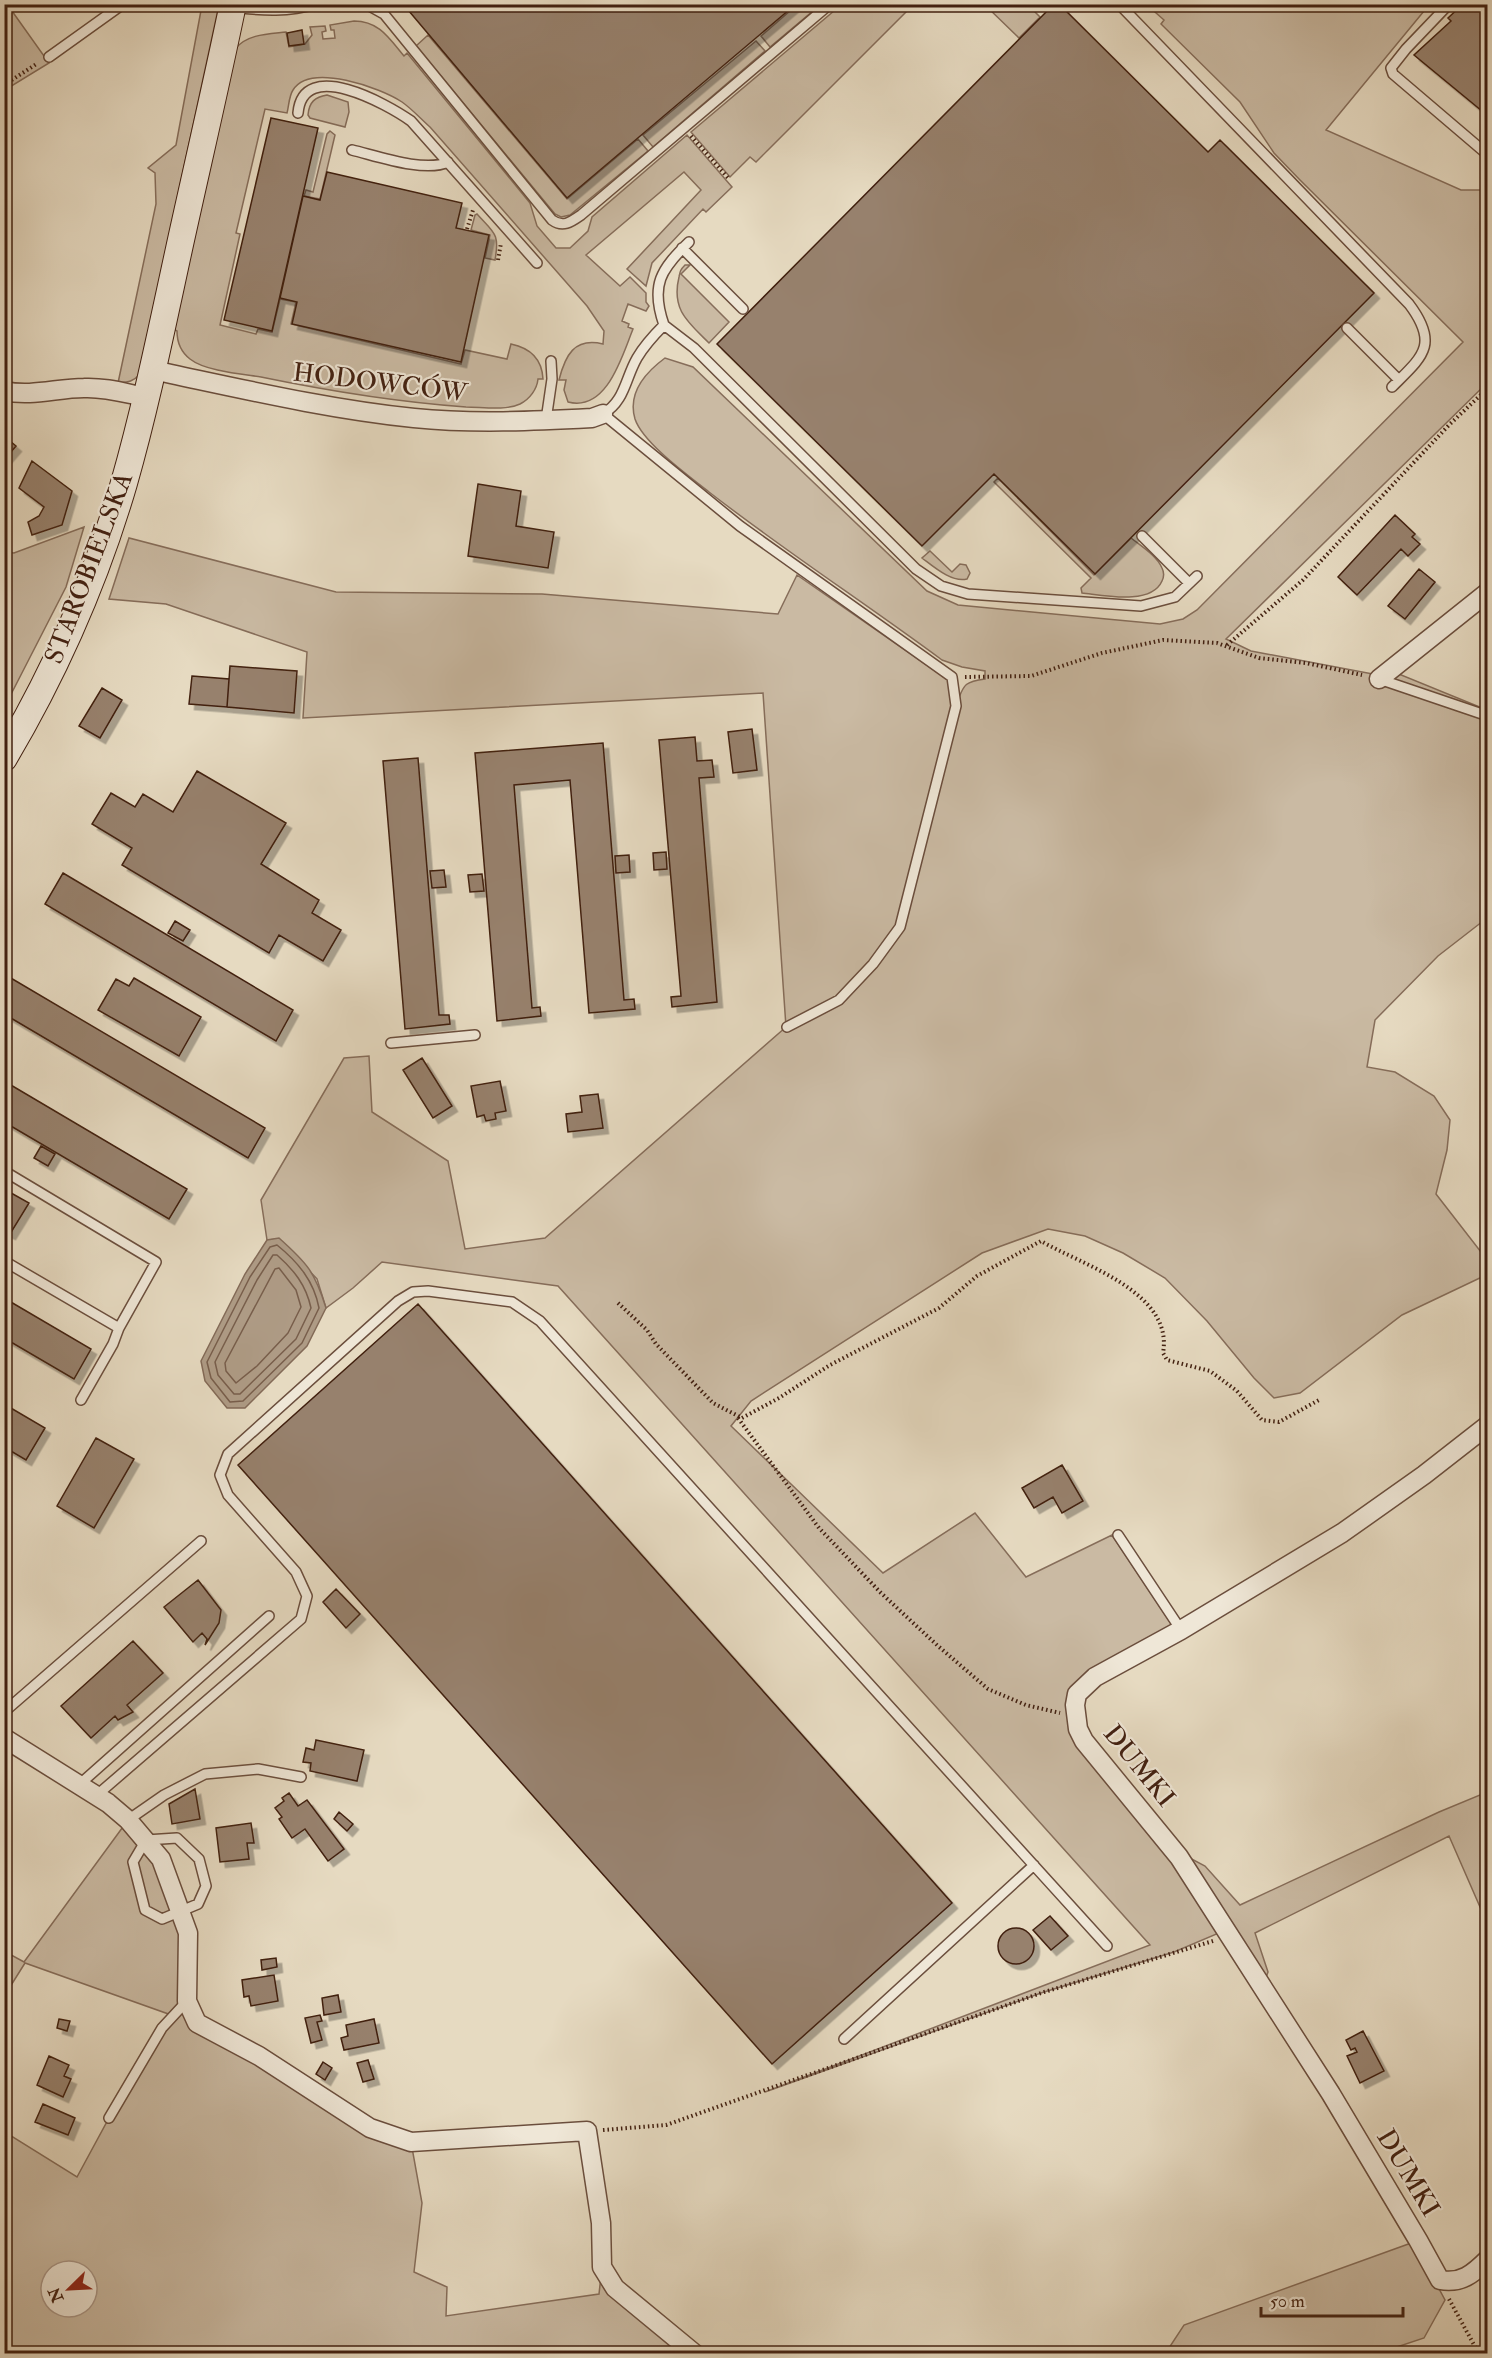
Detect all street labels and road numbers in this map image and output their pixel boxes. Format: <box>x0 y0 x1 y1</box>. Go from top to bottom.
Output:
street label: HODOWCÓW <box>291 354 471 410</box>
street label: STAROBIELSKA <box>38 467 140 668</box>
street label: DUMKI <box>1096 1718 1182 1814</box>
street label: DUMKI <box>1369 2123 1447 2223</box>

